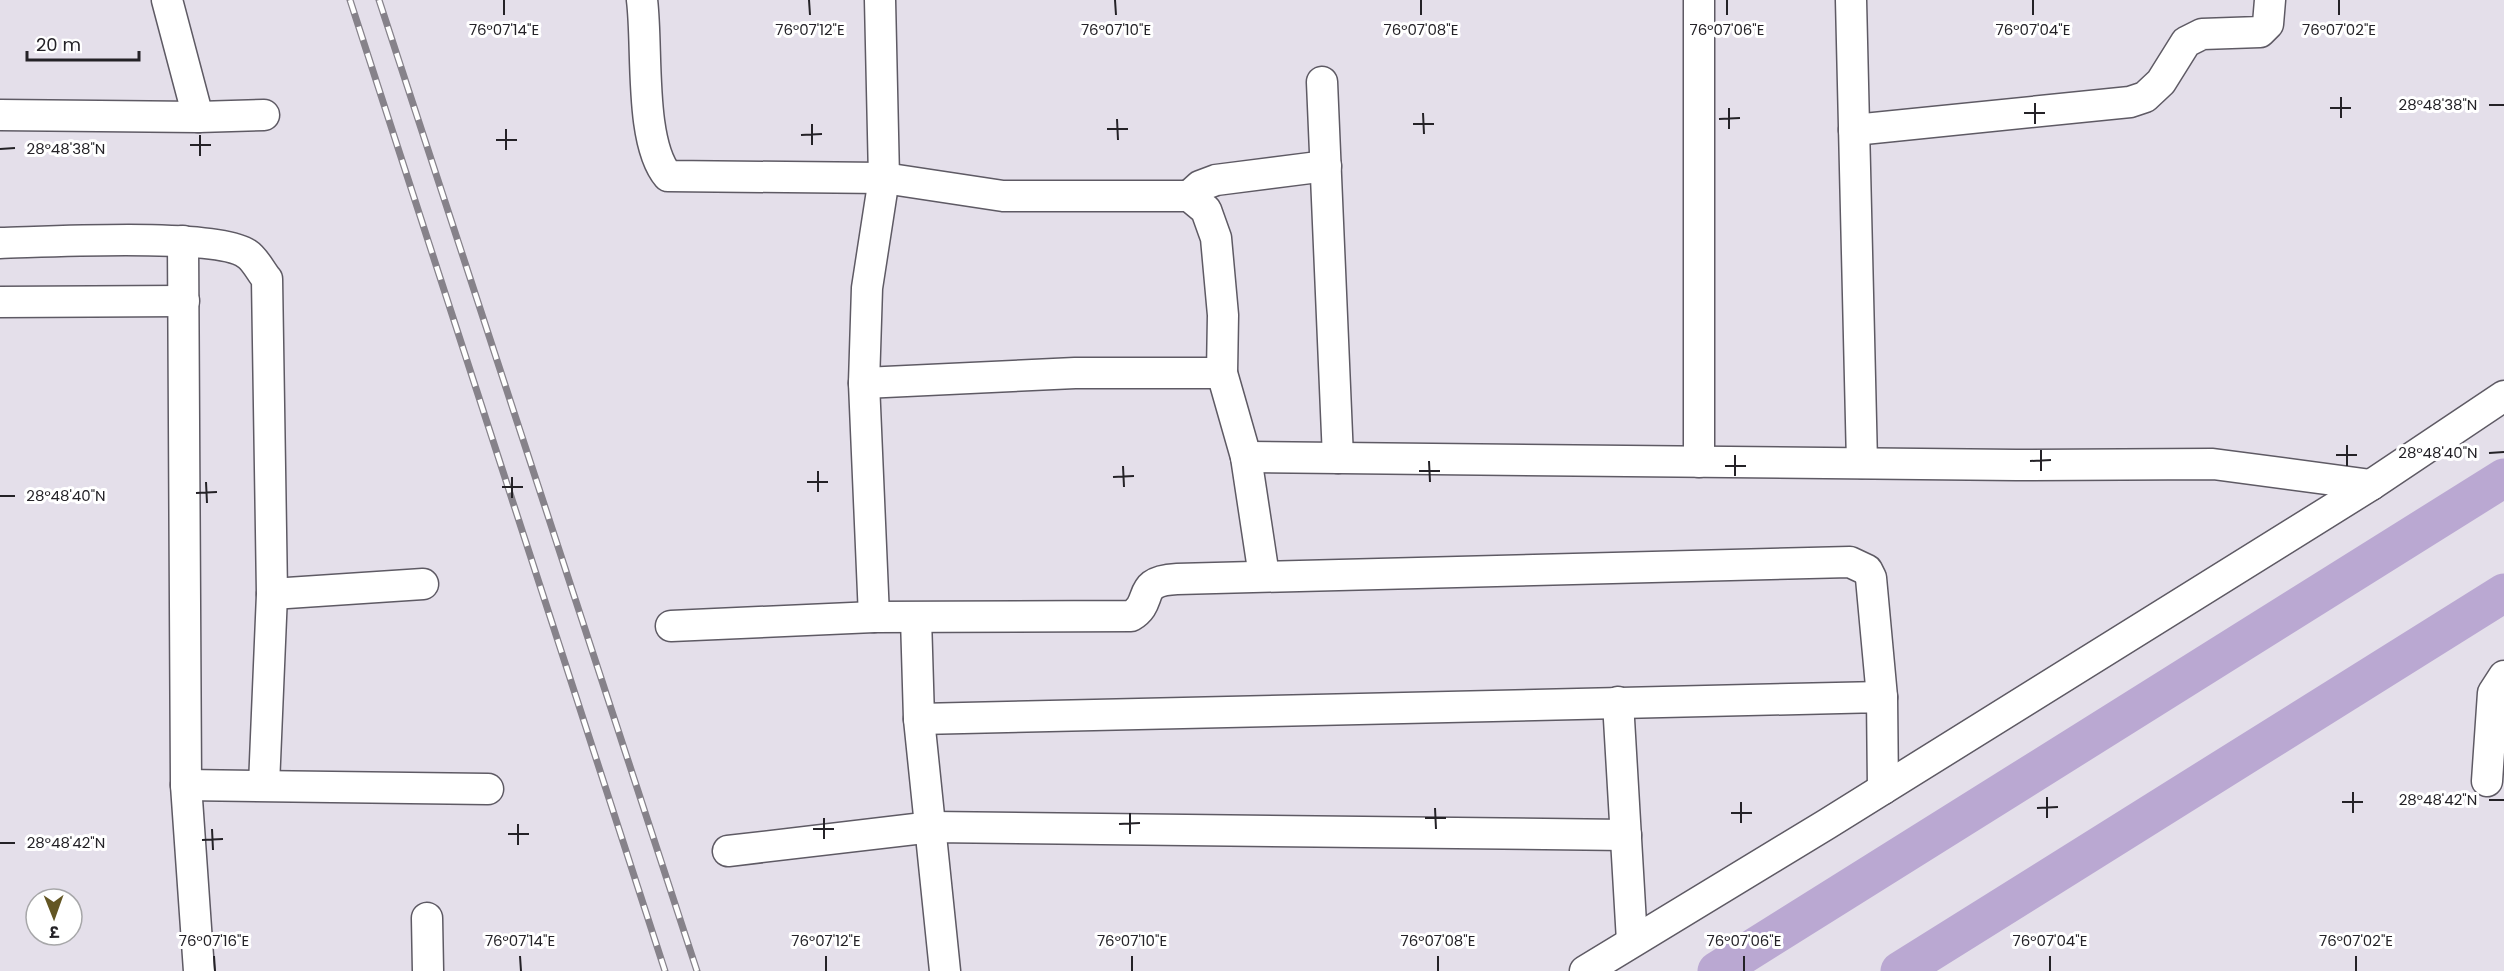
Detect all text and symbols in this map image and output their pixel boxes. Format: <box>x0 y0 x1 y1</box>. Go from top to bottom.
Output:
text: 76°07'14"E <box>469 19 539 40</box>
text: 76°07'12"E <box>775 19 845 40</box>
text: 76°07'10"E <box>1081 19 1151 40</box>
text: 76°07'08"E <box>1384 19 1458 40</box>
text: 76°07'06"E <box>1690 19 1764 40</box>
text: 76°07'04"E <box>1996 19 2070 40</box>
text: 76°07'02"E <box>2302 19 2376 40</box>
scale bar <box>27 24 140 62</box>
text: 20 m <box>36 32 81 57</box>
text: 28°48'38"N <box>2399 94 2477 115</box>
text: 28°48'38"N <box>27 138 105 159</box>
text: 28°48'40"N <box>2398 442 2478 463</box>
text: 28°48'40"N <box>26 485 106 506</box>
text: 28°48'42"N <box>2399 789 2477 810</box>
text: 28°48'42"N <box>27 832 105 853</box>
north arrow <box>24 887 84 947</box>
text: उ <box>49 920 60 943</box>
text: 76°07'16"E <box>179 930 249 951</box>
text: 76°07'14"E <box>485 930 555 951</box>
text: 76°07'12"E <box>791 930 861 951</box>
text: 76°07'10"E <box>1097 930 1167 951</box>
text: 76°07'08"E <box>1401 930 1475 951</box>
text: 76°07'06"E <box>1707 930 1781 951</box>
text: 76°07'04"E <box>2013 930 2087 951</box>
text: 76°07'02"E <box>2319 930 2393 951</box>

